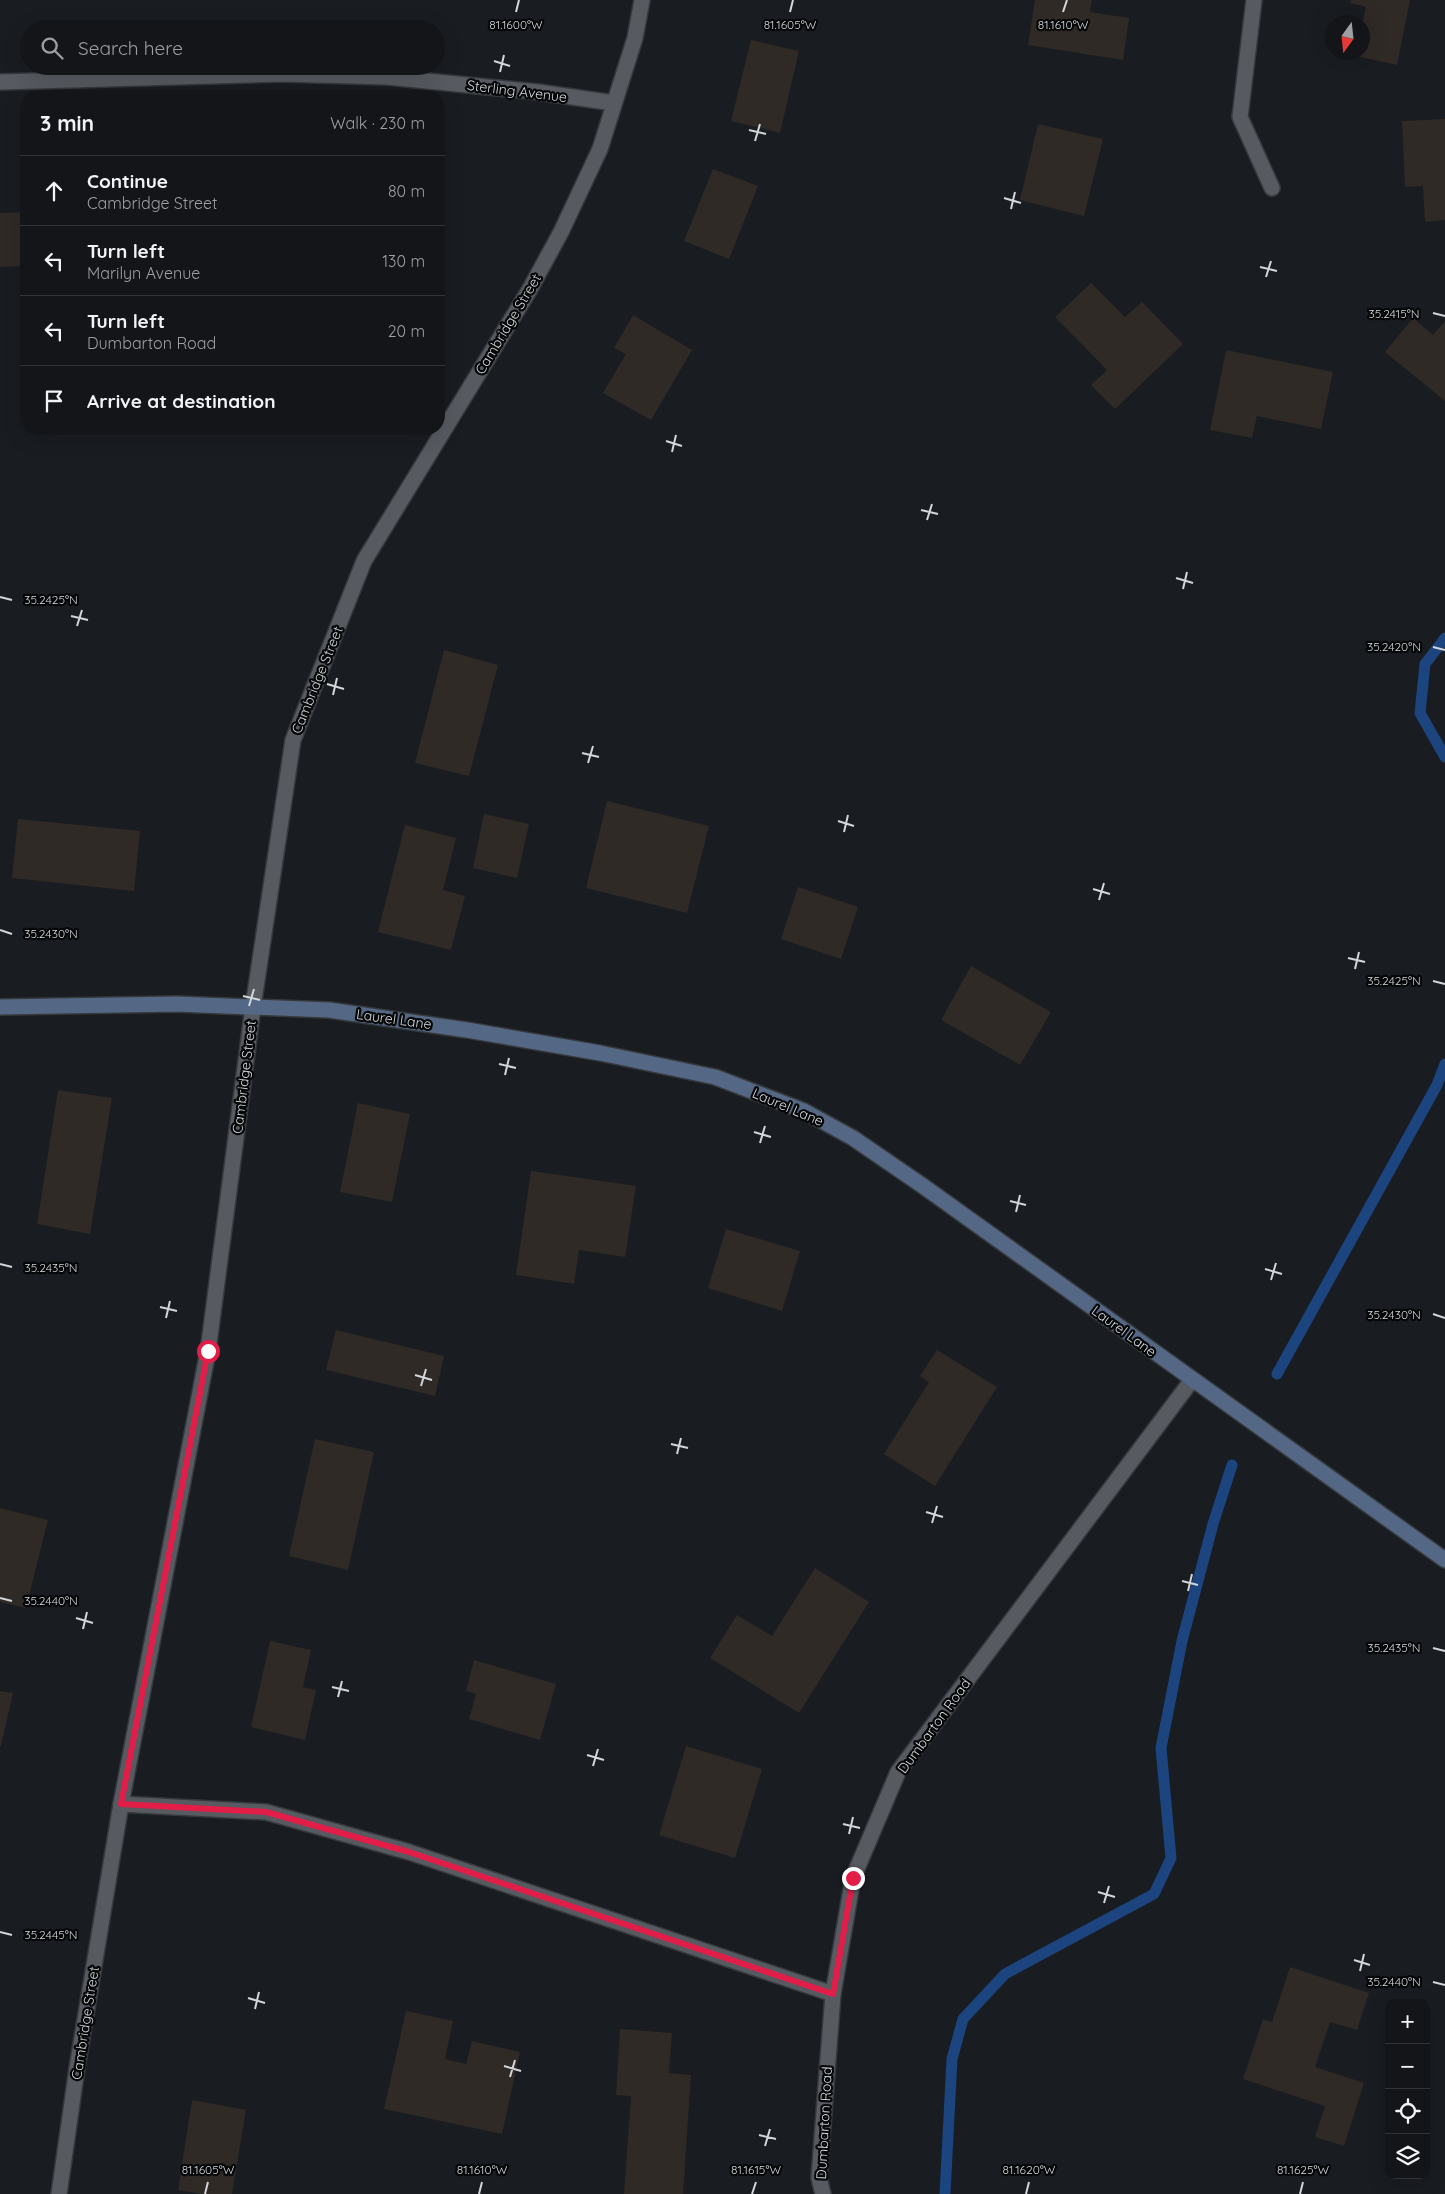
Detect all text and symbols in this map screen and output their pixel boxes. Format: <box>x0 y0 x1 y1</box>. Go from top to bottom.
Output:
north arrow <box>1325 15 1370 60</box>
text: 81.1600°W <box>489 17 543 32</box>
text: 81.1605°W <box>764 17 817 32</box>
text: 81.1610°W <box>1038 17 1089 32</box>
search box <box>20 20 445 75</box>
icon: search <box>38 34 66 62</box>
text: Search here <box>78 36 183 60</box>
street label: Sterling Avenue <box>466 76 568 106</box>
text: 3 min <box>40 110 94 136</box>
text: Walk · 230 m <box>330 113 425 133</box>
text: Continue <box>87 169 168 193</box>
icon: ahead <box>40 177 68 205</box>
text: 80 m <box>388 181 425 201</box>
text: Cambridge Street <box>87 193 218 213</box>
text: Turn left <box>87 239 165 263</box>
icon: left <box>40 247 68 275</box>
text: 130 m <box>382 251 425 271</box>
text: Marilyn Avenue <box>87 263 200 283</box>
street label: Cambridge Street <box>471 270 545 378</box>
text: 35.2415°N <box>1368 306 1420 321</box>
text: Turn left <box>87 309 165 333</box>
icon: left <box>40 317 68 345</box>
text: 20 m <box>388 321 425 341</box>
text: Dumbarton Road <box>87 333 216 353</box>
icon: arrive <box>40 387 68 415</box>
text: Arrive at destination <box>87 389 276 413</box>
text: 35.2425°N <box>24 592 78 607</box>
street label: Cambridge Street <box>287 623 347 736</box>
text: 35.2420°N <box>1367 639 1421 654</box>
text: 35.2430°N <box>24 926 78 941</box>
text: 35.2425°N <box>1367 973 1421 988</box>
street label: Laurel Lane <box>355 1005 433 1033</box>
street label: Cambridge Street <box>228 1019 260 1135</box>
street label: Laurel Lane <box>750 1084 826 1130</box>
text: 35.2435°N <box>24 1260 78 1275</box>
street label: Laurel Lane <box>1088 1301 1160 1361</box>
text: 35.2430°N <box>1367 1307 1421 1322</box>
route start <box>197 1340 220 1363</box>
text: 35.2440°N <box>24 1593 78 1608</box>
text: 35.2435°N <box>1367 1640 1421 1655</box>
street label: Dumbarton Road <box>894 1675 974 1777</box>
route end <box>842 1867 865 1890</box>
text: 35.2445°N <box>24 1927 78 1942</box>
street label: Cambridge Street <box>67 1965 103 2081</box>
text: 35.2440°N <box>1367 1974 1421 1989</box>
map controls <box>1385 1999 1430 2179</box>
button: + <box>1385 1999 1430 2044</box>
button: − <box>1385 2044 1430 2089</box>
street label: Dumbarton Road <box>812 2066 836 2180</box>
button: locate <box>1385 2089 1430 2134</box>
button: layers <box>1385 2134 1430 2179</box>
text: 81.1605°W <box>182 2162 235 2177</box>
text: 81.1610°W <box>457 2162 508 2177</box>
text: 81.1615°W <box>731 2162 781 2177</box>
text: 81.1620°W <box>1003 2162 1056 2177</box>
text: 81.1625°W <box>1277 2162 1330 2177</box>

